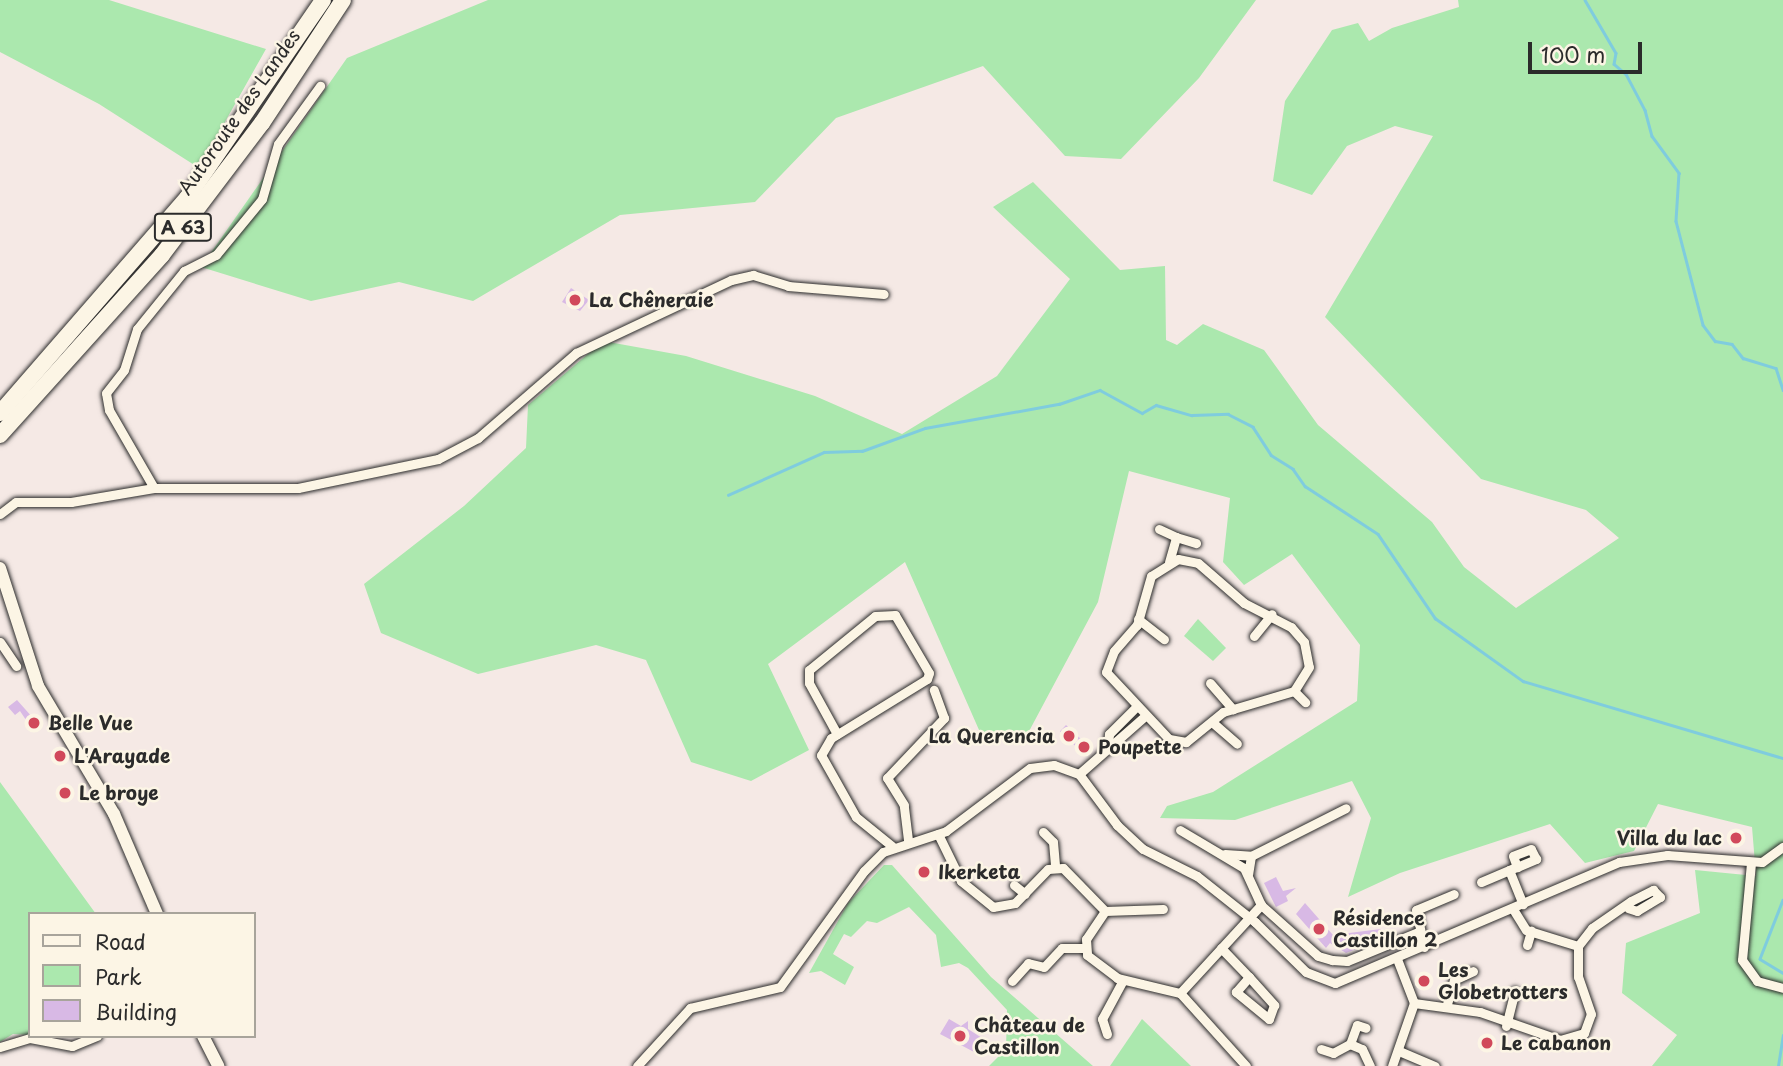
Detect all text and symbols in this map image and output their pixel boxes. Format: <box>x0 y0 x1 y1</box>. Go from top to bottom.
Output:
street label: Autoroute des Landes <box>173 25 305 199</box>
scale bar <box>1531 28 1645 72</box>
text: 100 m <box>1541 38 1605 70</box>
road number: A 63 <box>153 212 213 242</box>
place label: La Chêneraie <box>589 289 714 311</box>
marker: La Chêneraie <box>567 292 583 308</box>
place label: Belle Vue <box>48 712 134 734</box>
marker: Belle Vue <box>26 715 42 731</box>
place label: La Querencia <box>927 725 1055 747</box>
marker: La Querencia <box>1061 728 1077 744</box>
place label: Poupette <box>1098 736 1182 758</box>
marker: Poupette <box>1076 739 1092 755</box>
place label: L'Arayade <box>74 745 170 767</box>
marker: L'Arayade <box>52 748 68 764</box>
place label: Le broye <box>79 782 159 804</box>
marker: Le broye <box>57 785 73 801</box>
place label: Villa du lac <box>1615 827 1722 849</box>
marker: Villa du lac <box>1728 830 1744 846</box>
place label: Ikerketa <box>938 861 1020 883</box>
marker: Ikerketa <box>916 864 932 880</box>
place label: Résidence Castillon 2 <box>1333 907 1438 951</box>
legend <box>28 912 256 1038</box>
marker: Résidence Castillon 2 <box>1311 921 1327 937</box>
text: Road <box>95 925 146 957</box>
place label: Les Globetrotters <box>1438 959 1568 1003</box>
text: Park <box>95 960 142 992</box>
marker: Les Globetrotters <box>1416 973 1432 989</box>
text: Building <box>95 995 177 1027</box>
place label: Château de Castillon <box>974 1014 1084 1058</box>
marker: Château de Castillon <box>952 1028 968 1044</box>
place label: Le cabanon <box>1501 1032 1611 1054</box>
marker: Le cabanon <box>1479 1035 1495 1051</box>

